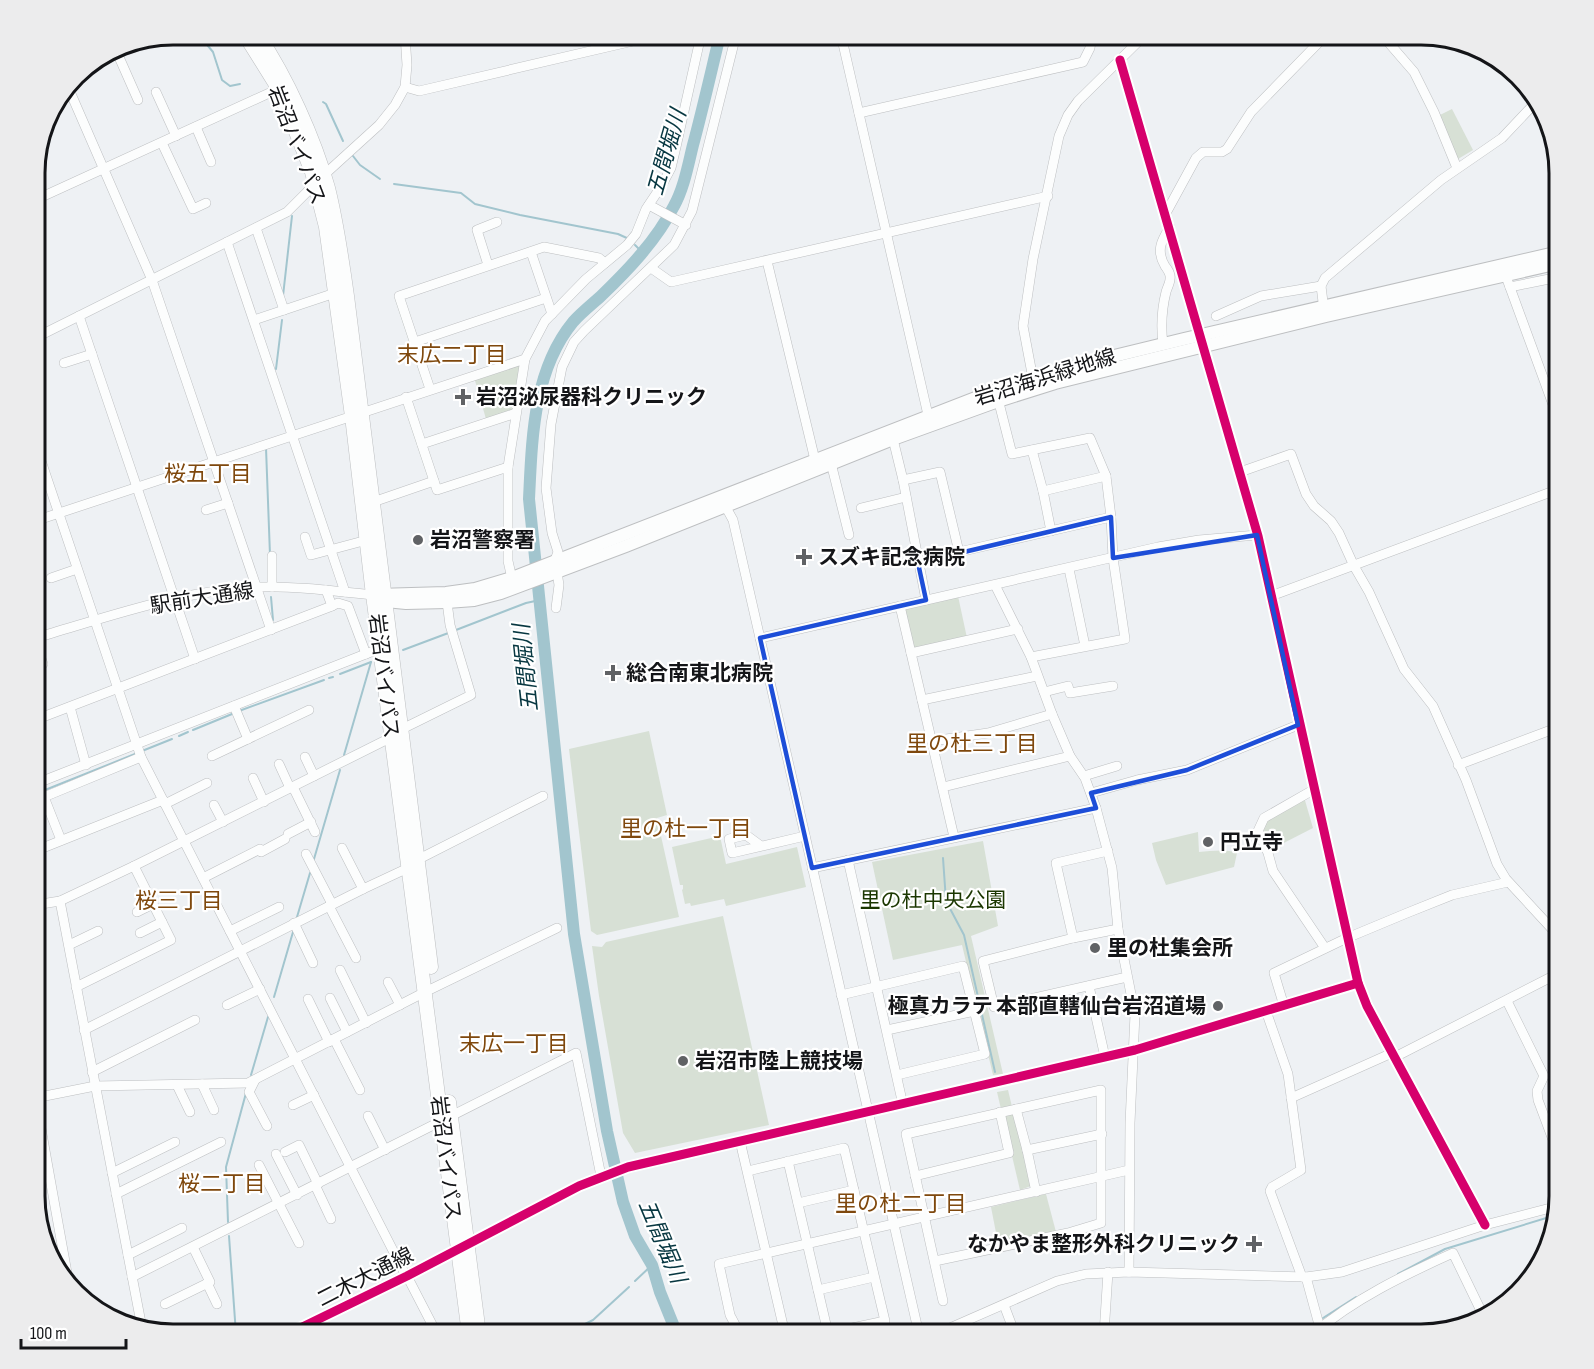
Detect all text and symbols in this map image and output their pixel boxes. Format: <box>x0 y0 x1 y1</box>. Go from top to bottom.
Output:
street label: 岩沼バイパス <box>262 82 331 208</box>
water label: 五間堀川 <box>642 104 693 198</box>
district label: 末広二丁目 <box>397 342 507 369</box>
street label: 岩沼海浜緑地線 <box>971 344 1119 411</box>
place label: 岩沼泌尿器科クリニック <box>476 385 707 410</box>
marker: 岩沼泌尿器科クリニック <box>454 388 472 406</box>
district label: 桜五丁目 <box>164 461 252 488</box>
place label: 岩沼警察署 <box>430 528 535 553</box>
marker: 岩沼警察署 <box>411 533 425 547</box>
place label: スズキ記念病院 <box>818 545 965 570</box>
marker: スズキ記念病院 <box>795 548 813 566</box>
street label: 駅前大通線 <box>148 578 256 619</box>
street label: 岩沼バイパス <box>363 612 404 740</box>
water label: 五間堀川 <box>508 621 545 713</box>
place label: 総合南東北病院 <box>626 661 773 686</box>
marker: 総合南東北病院 <box>604 664 622 682</box>
district label: 里の杜三丁目 <box>906 731 1038 758</box>
district label: 里の杜一丁目 <box>620 816 752 843</box>
place label: 円立寺 <box>1220 830 1283 855</box>
marker: 円立寺 <box>1201 835 1215 849</box>
district label: 桜三丁目 <box>135 888 223 915</box>
park label: 里の杜中央公園 <box>860 888 1007 913</box>
place label: 里の杜集会所 <box>1107 936 1233 961</box>
marker: 里の杜集会所 <box>1088 941 1102 955</box>
place label: 極真カラテ 本部直轄仙台岩沼道場 <box>888 994 1206 1019</box>
marker: 極真カラテ 本部直轄仙台岩沼道場 <box>1211 999 1225 1013</box>
district label: 末広一丁目 <box>459 1031 569 1058</box>
place label: 岩沼市陸上競技場 <box>695 1049 863 1074</box>
marker: 岩沼市陸上競技場 <box>676 1054 690 1068</box>
street label: 岩沼バイパス <box>425 1094 466 1222</box>
district label: 桜二丁目 <box>178 1171 266 1198</box>
district label: 里の杜二丁目 <box>835 1191 967 1218</box>
water label: 五間堀川 <box>632 1196 692 1289</box>
place label: なかやま整形外科クリニック <box>967 1232 1240 1257</box>
marker: なかやま整形外科クリニック <box>1245 1235 1263 1253</box>
street label: 二木大通線 <box>313 1242 418 1312</box>
scale bar <box>21 1312 126 1350</box>
text: 100 m <box>30 1323 67 1344</box>

